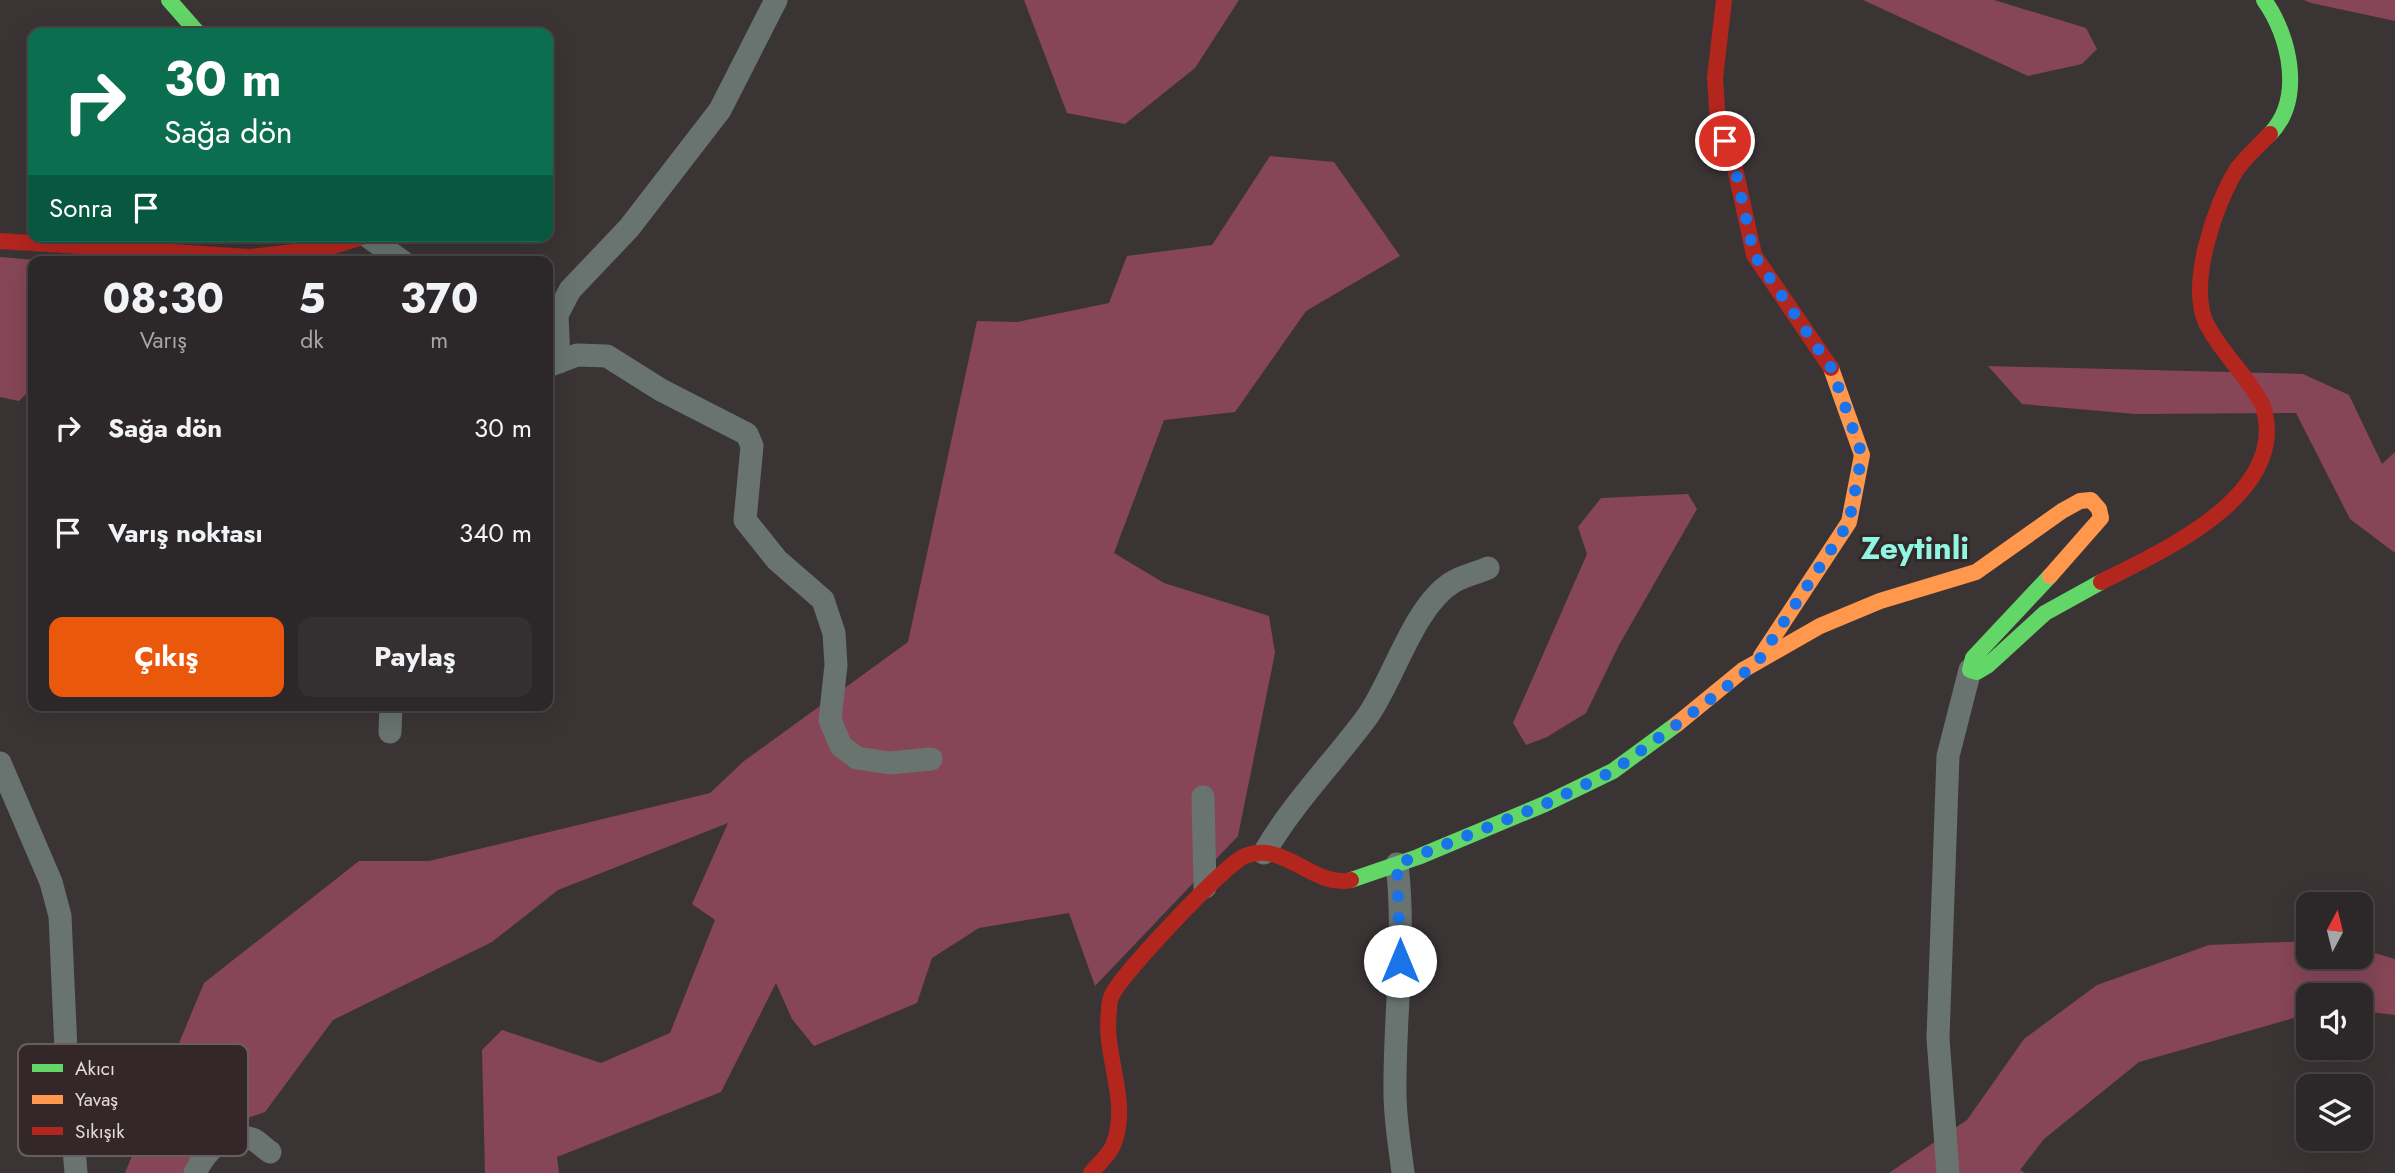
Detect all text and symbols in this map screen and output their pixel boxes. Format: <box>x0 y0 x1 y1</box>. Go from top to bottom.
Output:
text: 30 m <box>164 44 282 114</box>
icon: right <box>49 56 140 147</box>
text: Sağa dön <box>164 109 293 155</box>
pin <box>1695 111 1755 171</box>
icon: arrive <box>1706 122 1744 160</box>
text: Sonra <box>49 189 113 227</box>
icon: arrive <box>127 189 165 227</box>
text: 08:30 <box>102 268 224 329</box>
text: 5 <box>298 268 326 329</box>
text: 370 <box>400 268 479 329</box>
text: Varış <box>140 323 187 357</box>
text: dk <box>300 323 324 357</box>
text: m <box>430 323 448 357</box>
icon: right <box>49 409 87 447</box>
text: Sağa dön <box>108 409 222 447</box>
text: 30 m <box>474 409 532 447</box>
icon: arrive <box>49 514 87 552</box>
text: Varış noktası <box>108 514 263 552</box>
text: 340 m <box>459 514 532 552</box>
district label: Zeytinli <box>1861 525 1969 571</box>
button: Çıkış <box>49 617 284 697</box>
button: Paylaş <box>298 617 532 697</box>
north arrow <box>2296 892 2373 970</box>
map controls <box>2296 892 2373 1151</box>
position arrow <box>1363 924 1437 998</box>
button: sound <box>2296 983 2373 1060</box>
legend <box>18 1044 248 1156</box>
text: Akıcı <box>75 1055 115 1082</box>
button: layers <box>2296 1074 2373 1151</box>
text: Yavaş <box>75 1086 118 1113</box>
text: Sıkışık <box>75 1118 125 1145</box>

